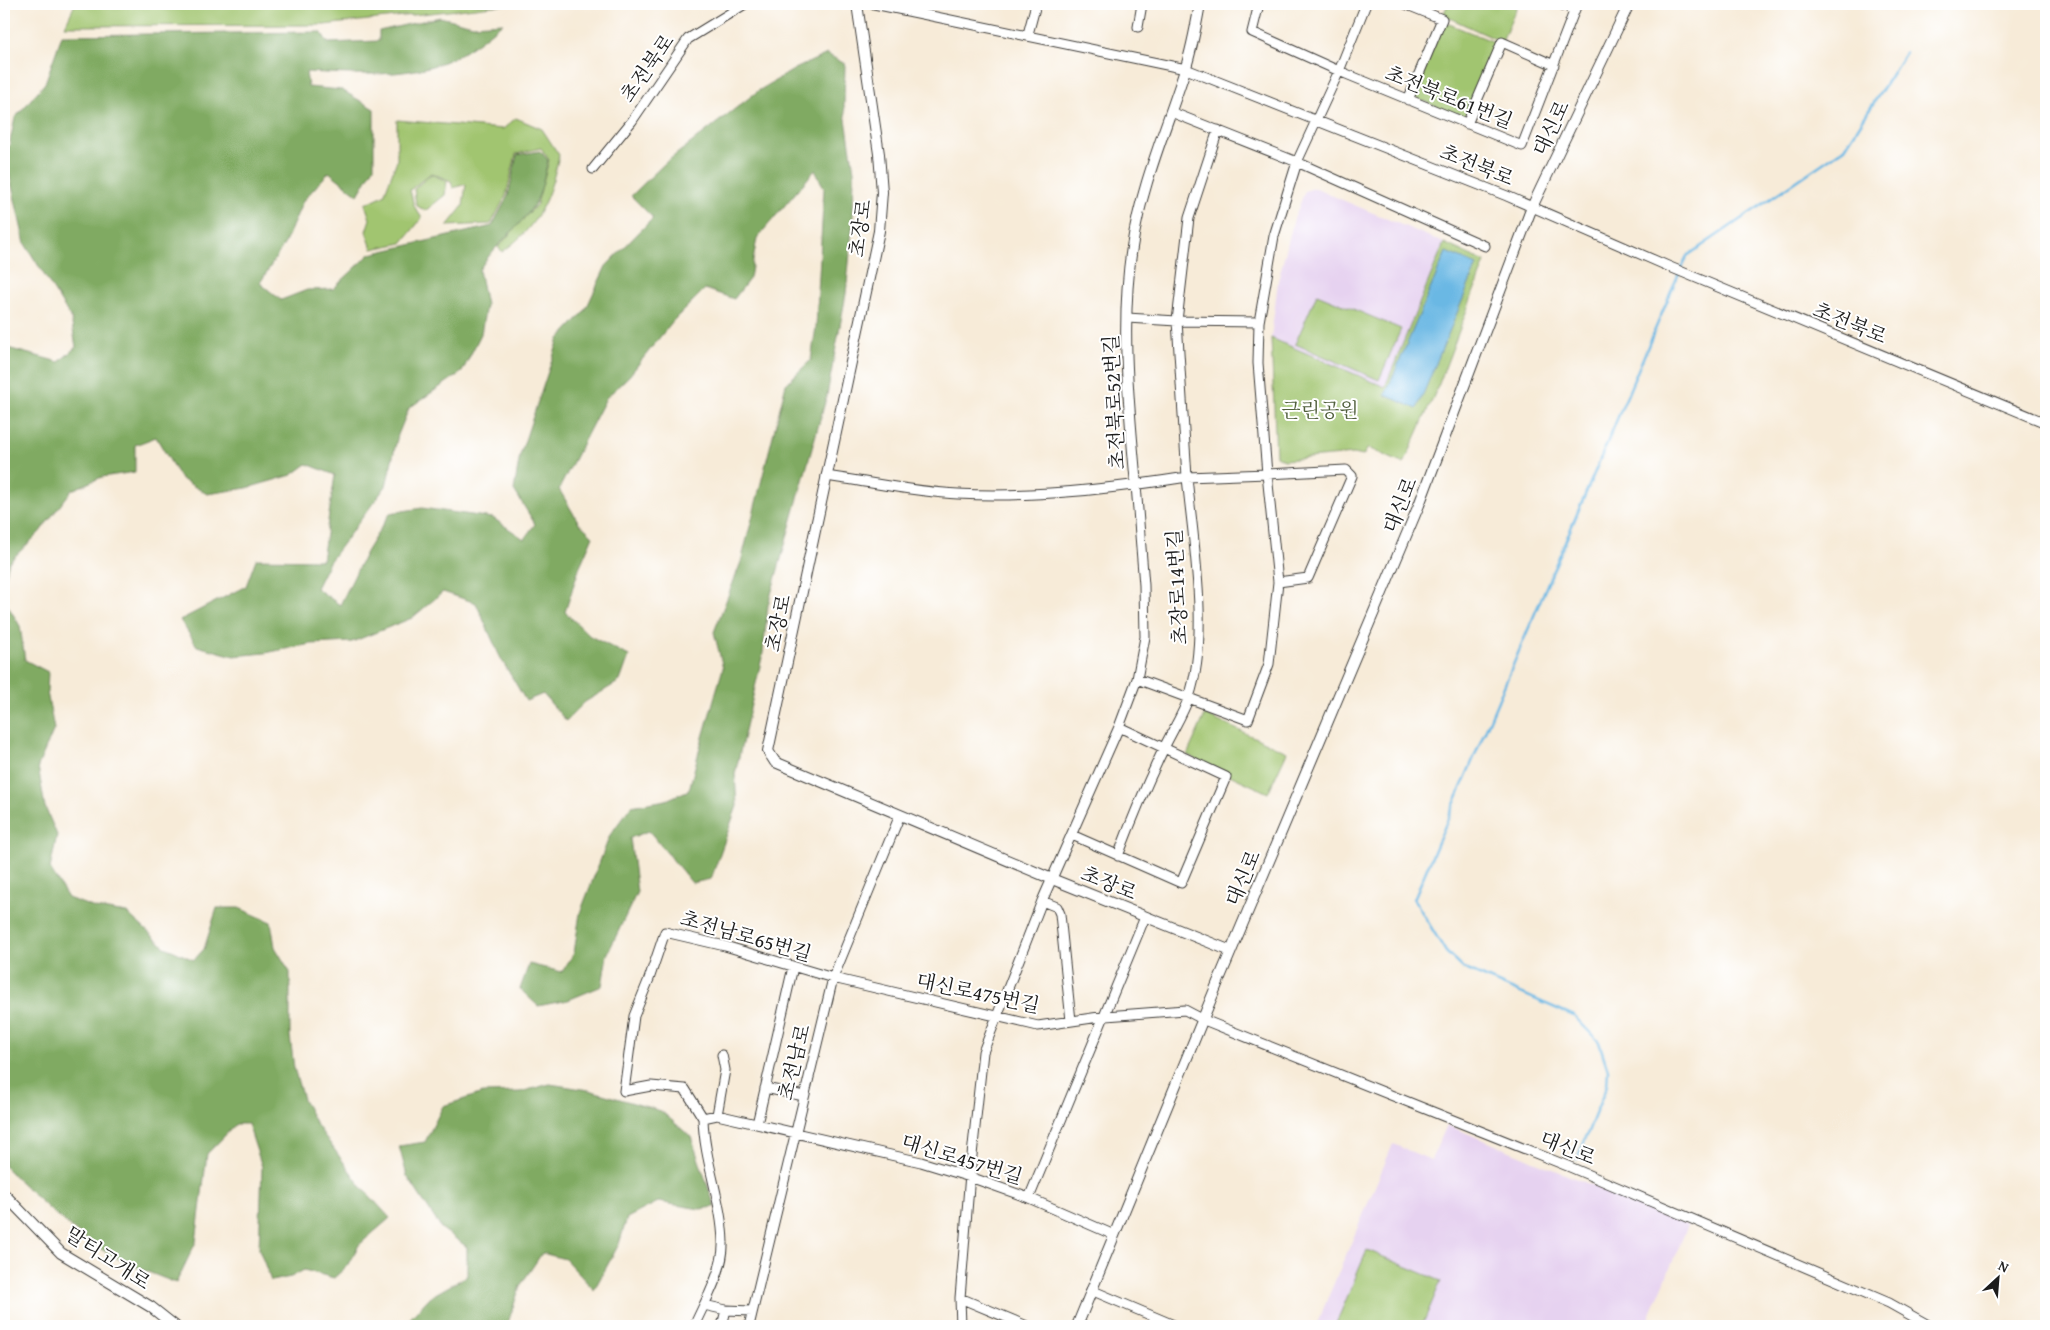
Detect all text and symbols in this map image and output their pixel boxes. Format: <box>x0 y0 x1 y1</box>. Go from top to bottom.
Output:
street label: 초전북로 <box>613 28 681 108</box>
street label: 초전북로61번길 <box>1381 58 1517 135</box>
street label: 대신로 <box>1525 95 1576 160</box>
street label: 초전북로 <box>1436 137 1518 192</box>
street label: 초장로 <box>841 197 878 259</box>
street label: 초전북로 <box>1809 295 1891 350</box>
street label: 초전북로52번길 <box>1095 334 1132 470</box>
park label: 근린공원 <box>1281 395 1359 424</box>
street label: 대신로 <box>1375 473 1424 537</box>
street label: 초장로14번길 <box>1159 528 1194 646</box>
street label: 초장로 <box>757 592 798 654</box>
street label: 대신로 <box>1218 845 1267 910</box>
street label: 초장로 <box>1077 858 1141 907</box>
street label: 초전남로65번길 <box>677 903 815 968</box>
street label: 대신로475번길 <box>914 965 1042 1020</box>
street label: 초전남로 <box>770 1021 817 1103</box>
street label: 대신로 <box>1536 1123 1600 1172</box>
street label: 대신로457번길 <box>898 1126 1026 1191</box>
street label: 말티고개로 <box>60 1219 157 1296</box>
north arrow <box>1972 1252 2022 1302</box>
text: N <box>1995 1255 2013 1278</box>

